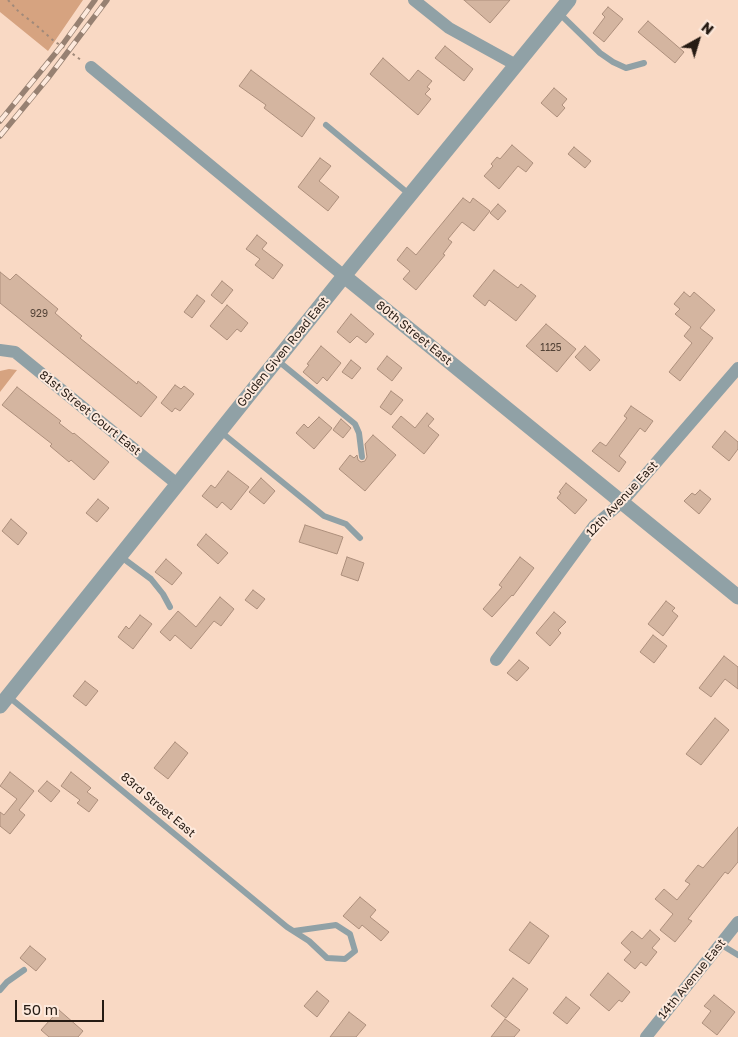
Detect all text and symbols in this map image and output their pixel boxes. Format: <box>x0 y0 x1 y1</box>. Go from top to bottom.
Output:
north arrow <box>673 15 723 65</box>
text: N <box>698 18 717 38</box>
street label: Golden Given Road East <box>234 294 332 410</box>
street label: 80th Street East <box>373 298 455 368</box>
house number: 929 <box>30 308 48 320</box>
house number: 1125 <box>540 342 562 354</box>
street label: 81st Street Court East <box>36 368 144 458</box>
street label: 12th Avenue East <box>583 458 661 540</box>
street label: 83rd Street East <box>118 770 198 840</box>
street label: 14th Avenue East <box>655 936 729 1022</box>
scale bar <box>18 990 106 1022</box>
text: 50 m <box>23 1000 58 1018</box>

